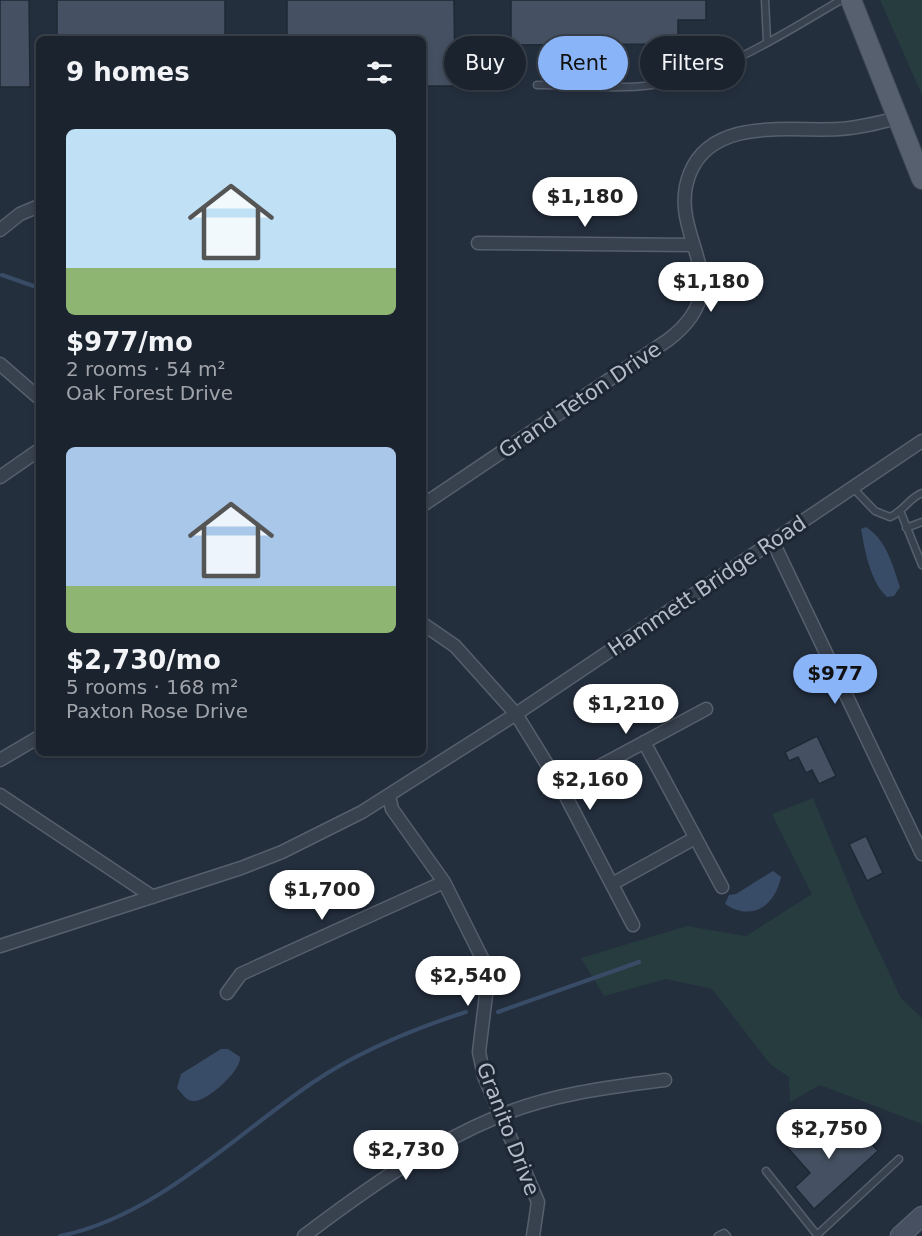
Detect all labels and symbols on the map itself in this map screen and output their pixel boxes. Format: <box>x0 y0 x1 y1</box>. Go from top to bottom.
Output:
pin: $1,180 <box>536 177 634 228</box>
pin: $1,180 <box>662 262 760 313</box>
street label: Grand Teton Drive <box>494 337 666 463</box>
street label: Hammett Bridge Road <box>604 511 810 661</box>
pin: $977 <box>799 654 871 705</box>
pin: $1,210 <box>577 684 675 735</box>
pin: $2,160 <box>541 760 639 811</box>
pin: $1,700 <box>273 870 371 921</box>
pin: $2,540 <box>419 956 517 1007</box>
street label: Granito Drive <box>472 1059 544 1199</box>
pin: $2,750 <box>780 1109 878 1160</box>
pin: $2,730 <box>357 1130 455 1181</box>

